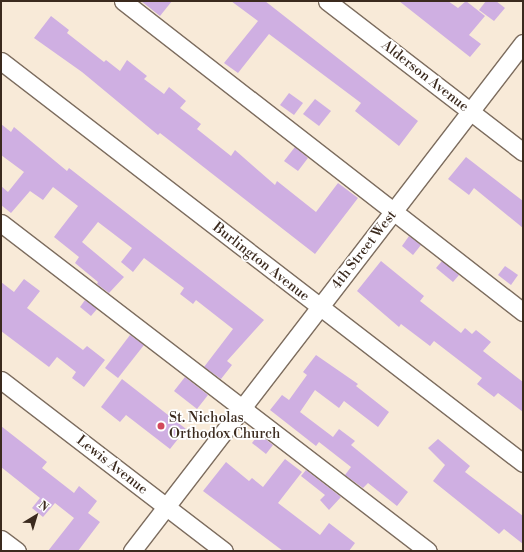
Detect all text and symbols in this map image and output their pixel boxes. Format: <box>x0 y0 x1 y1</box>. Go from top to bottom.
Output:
street label: Alderson Avenue <box>378 37 472 115</box>
street label: 4th Street West <box>328 207 400 293</box>
street label: Burlington Avenue <box>209 219 313 305</box>
place label: St. Nicholas Orthodox Church <box>169 410 280 442</box>
marker: St. Nicholas Orthodox Church <box>156 421 166 431</box>
street label: Lewis Avenue <box>73 432 151 498</box>
north arrow <box>16 496 56 536</box>
text: N <box>36 498 51 515</box>

